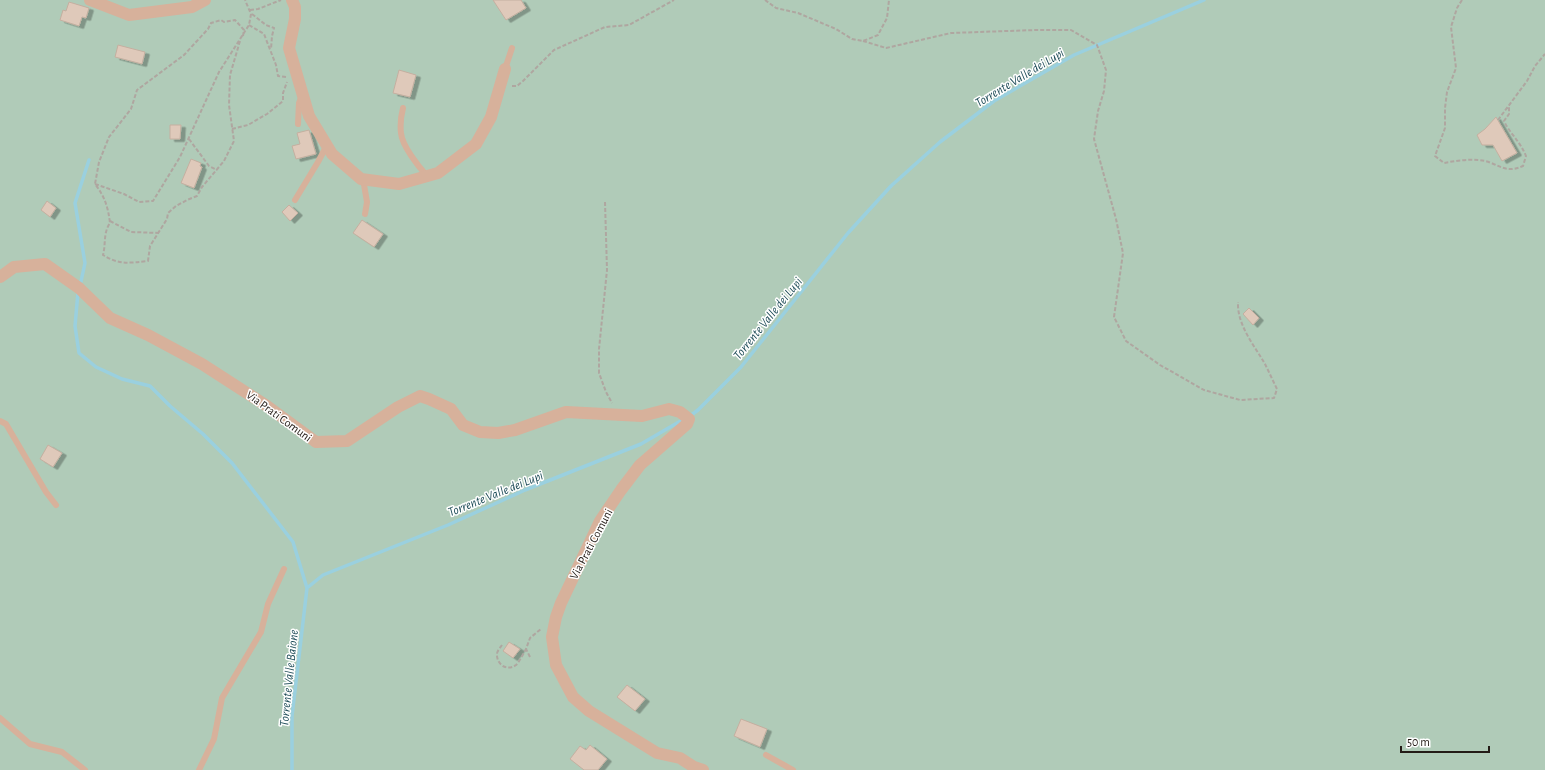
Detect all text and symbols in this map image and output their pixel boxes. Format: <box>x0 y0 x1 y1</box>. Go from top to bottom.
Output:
water label: Torrente Valle dei Lupi <box>973 47 1067 110</box>
water label: Torrente Valle dei Lupi <box>731 275 805 362</box>
street label: Via Prati Comuni <box>244 388 314 444</box>
water label: Torrente Valle dei Lupi <box>446 469 545 519</box>
street label: Via Prati Comuni <box>567 507 615 581</box>
water label: Torrente Valle Baione <box>278 629 301 727</box>
scale bar <box>1401 728 1489 754</box>
text: 50 m <box>1407 736 1430 748</box>

